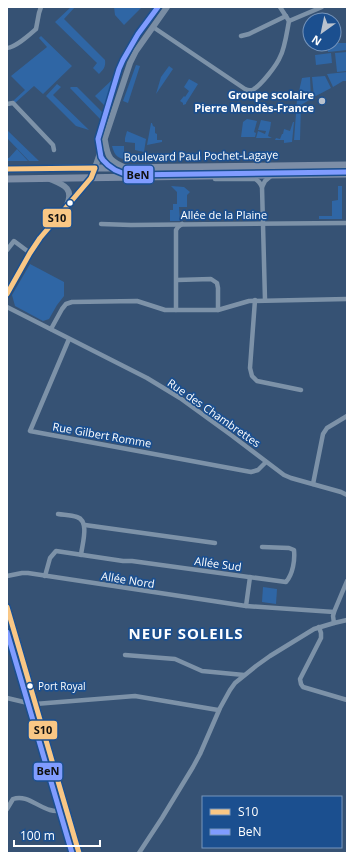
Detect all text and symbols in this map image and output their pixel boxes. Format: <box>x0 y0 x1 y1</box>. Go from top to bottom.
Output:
north arrow <box>302 12 342 52</box>
text: N <box>308 32 324 50</box>
place label: Groupe scolaire Pierre Mendès-France <box>194 87 314 115</box>
marker: Groupe scolaire Pierre Mendès-France <box>317 96 327 106</box>
street label: Boulevard Paul Pochet-Lagaye <box>123 147 278 164</box>
line badge: BeN <box>123 165 154 184</box>
text: BeN <box>127 167 149 182</box>
unlabelled marker <box>65 198 75 208</box>
street label: Allée de la Plaine <box>181 207 267 222</box>
line badge: S10 <box>42 208 72 228</box>
text: S10 <box>48 210 66 225</box>
street label: Rue des Chambrettes <box>165 375 264 450</box>
street label: Rue Gilbert Romme <box>51 418 153 451</box>
street label: Allée Sud <box>194 553 243 574</box>
street label: Allée Nord <box>100 568 156 591</box>
district label: NEUF SOLEILS <box>129 623 243 643</box>
place label: Port Royal <box>38 679 86 693</box>
marker: Port Royal <box>25 681 35 691</box>
line badge: S10 <box>28 720 58 740</box>
text: S10 <box>34 722 52 737</box>
line badge: BeN <box>33 762 63 781</box>
text: BeN <box>37 763 59 778</box>
legend <box>202 796 342 848</box>
text: S10 <box>238 803 258 820</box>
scale bar <box>14 822 100 848</box>
text: BeN <box>238 823 262 840</box>
text: 100 m <box>20 827 55 844</box>

